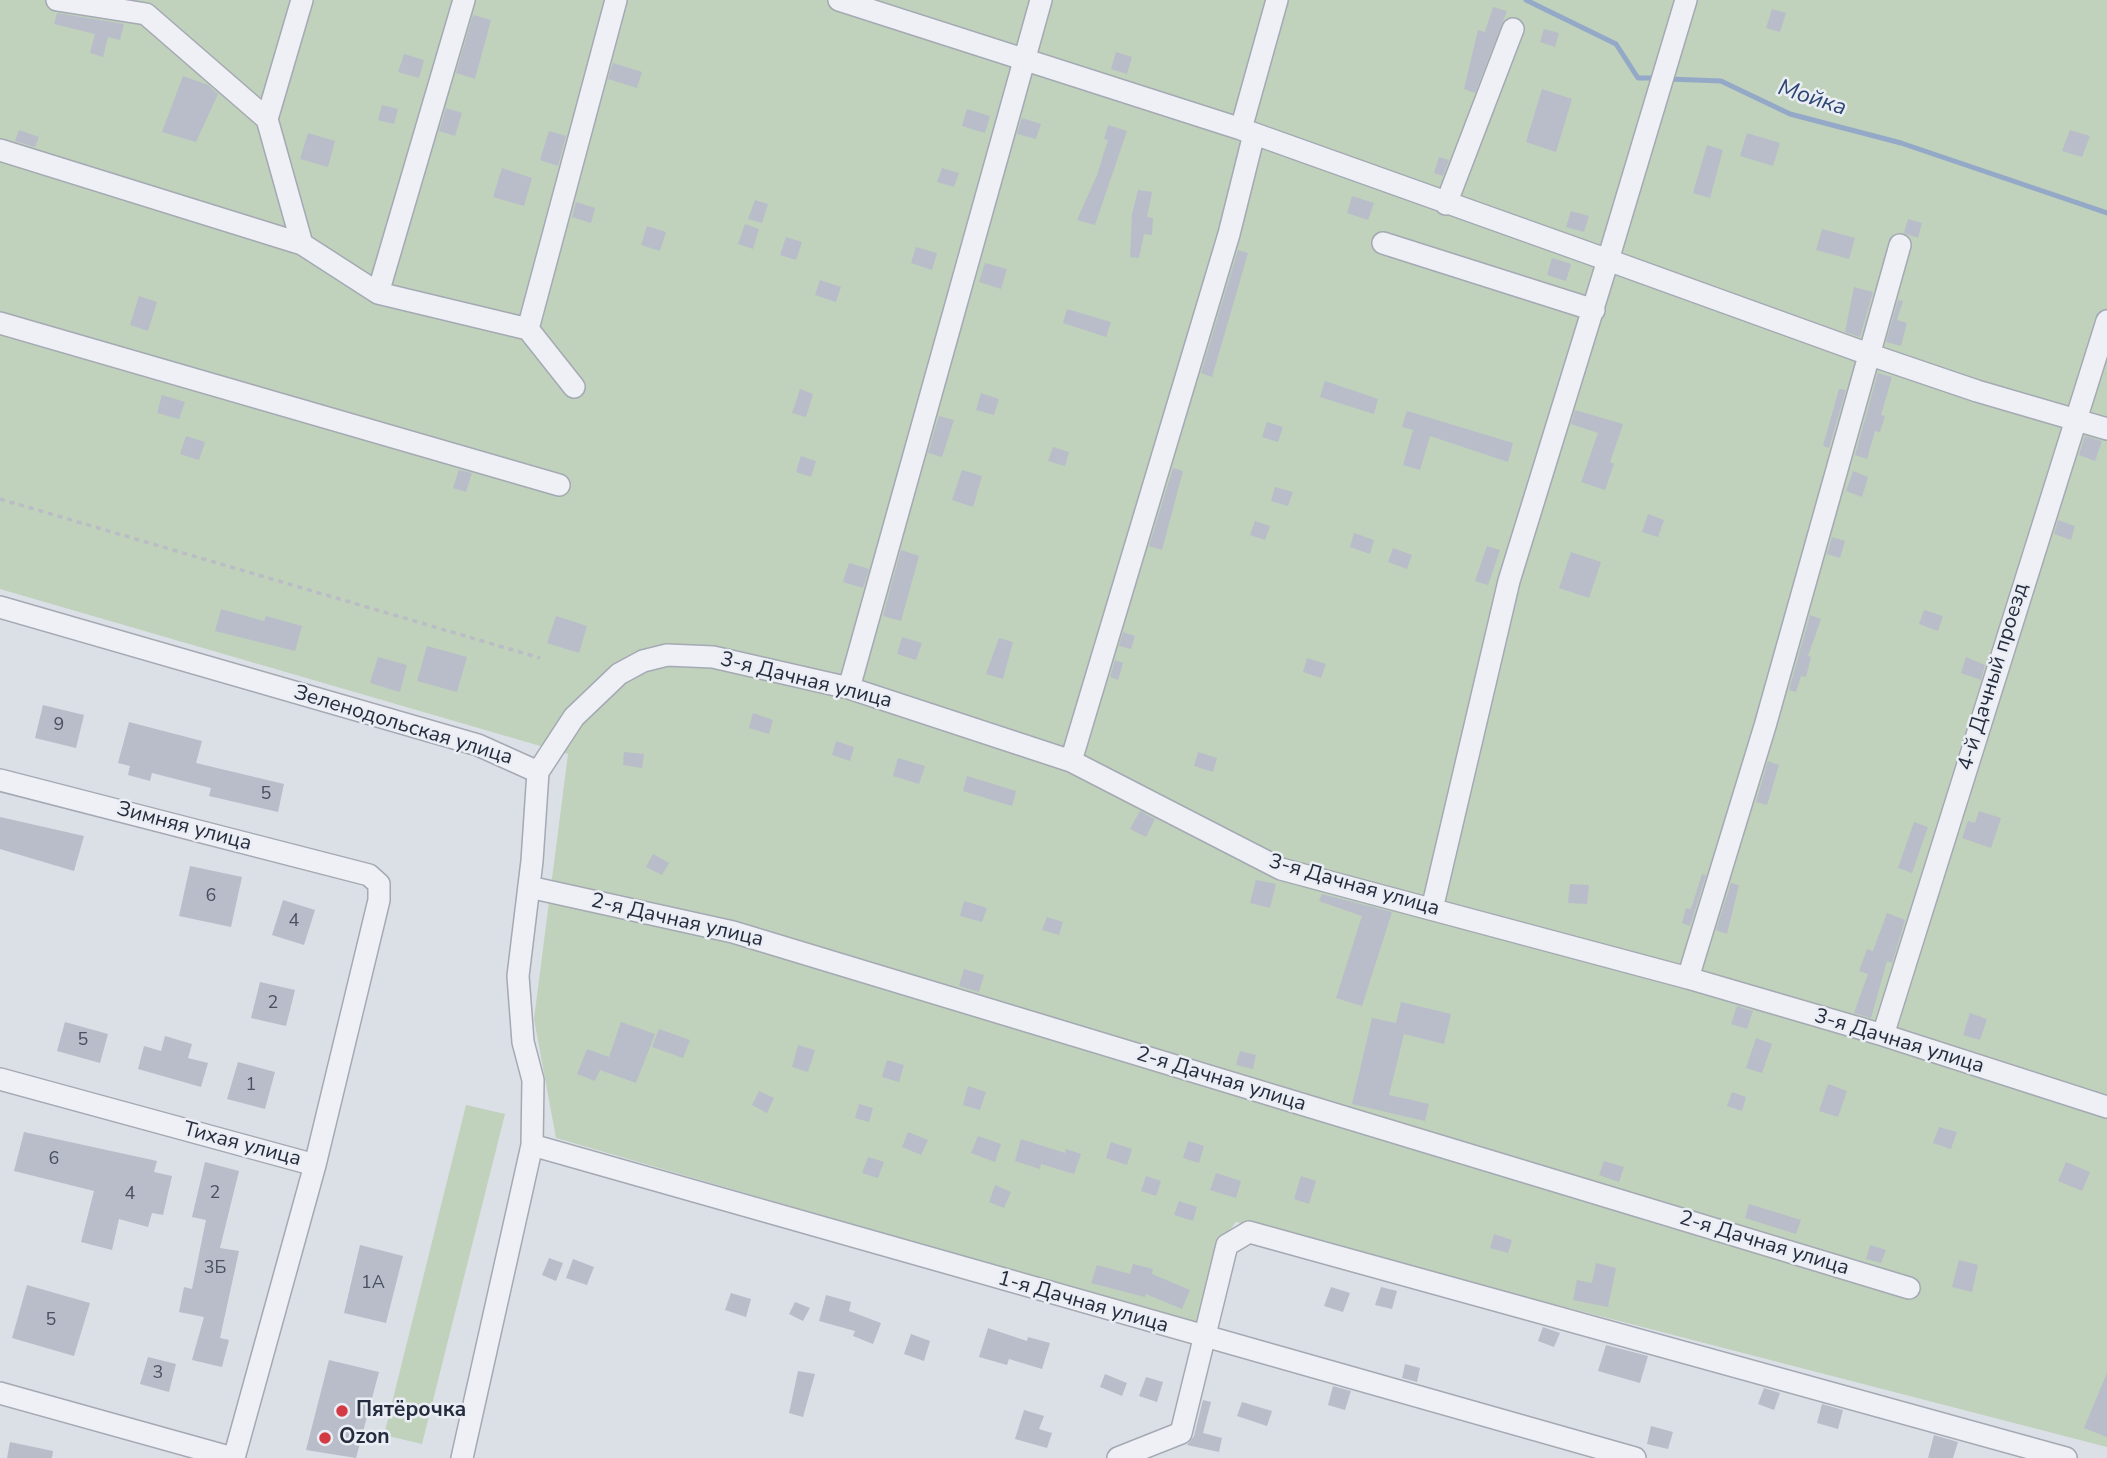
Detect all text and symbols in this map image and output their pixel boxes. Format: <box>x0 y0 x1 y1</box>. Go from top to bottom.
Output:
water label: Мойка <box>1774 75 1850 123</box>
street label: 4-й Дачный проезд <box>1953 580 2035 774</box>
street label: 3-я Дачная улица <box>717 647 895 715</box>
street label: Зеленодольская улица <box>291 681 515 771</box>
house number: 9 <box>54 715 64 737</box>
house number: 5 <box>261 784 271 806</box>
street label: Зимняя улица <box>114 797 254 857</box>
street label: 3-я Дачная улица <box>1266 850 1442 922</box>
house number: 6 <box>206 886 216 908</box>
street label: 2-я Дачная улица <box>588 889 766 953</box>
house number: 4 <box>289 911 299 933</box>
house number: 2 <box>268 993 278 1015</box>
street label: 3-я Дачная улица <box>1811 1004 1987 1080</box>
house number: 5 <box>78 1030 88 1052</box>
street label: 2-я Дачная улица <box>1133 1042 1309 1118</box>
house number: 1 <box>246 1075 256 1097</box>
street label: Тихая улица <box>180 1117 304 1173</box>
house number: 6 <box>49 1149 59 1171</box>
house number: 2 <box>210 1183 220 1205</box>
house number: 4 <box>125 1184 135 1206</box>
street label: 2-я Дачная улица <box>1676 1206 1852 1282</box>
house number: 3Б <box>204 1258 226 1280</box>
street label: 1-я Дачная улица <box>995 1267 1171 1339</box>
house number: 1А <box>361 1273 385 1295</box>
house number: 5 <box>46 1310 56 1332</box>
house number: 3 <box>153 1363 163 1385</box>
place label: Пятёрочка <box>356 1398 466 1424</box>
marker: Пятёрочка <box>334 1403 350 1419</box>
place label: Ozon <box>339 1425 390 1451</box>
marker: Ozon <box>317 1430 333 1446</box>

